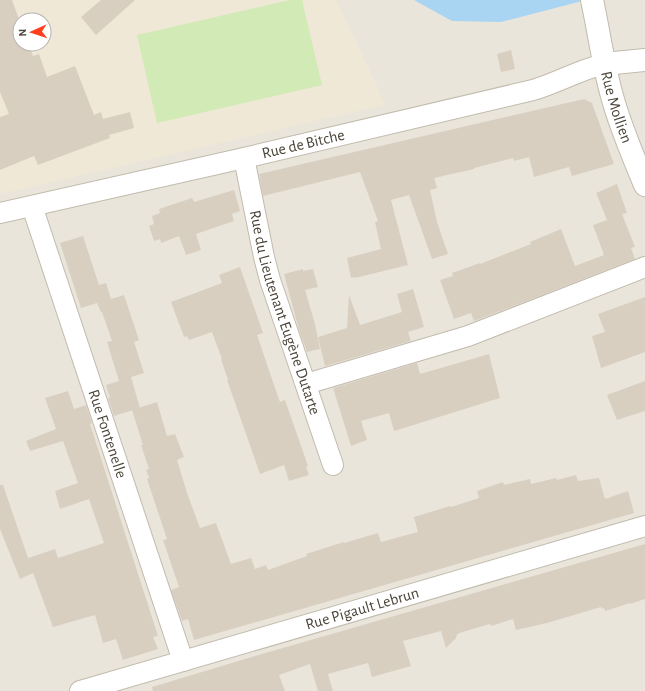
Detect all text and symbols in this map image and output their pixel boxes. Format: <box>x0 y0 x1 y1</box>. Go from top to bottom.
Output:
north arrow <box>12 12 52 52</box>
text: N <box>17 28 28 37</box>
street label: Rue Mollien <box>598 70 635 145</box>
street label: Rue de Bitche <box>260 127 346 162</box>
street label: Rue du Lieutenant Eugène Dutarte <box>247 209 323 417</box>
street label: Rue Fontenelle <box>85 387 130 480</box>
street label: Rue Pigault Lebrun <box>304 584 421 633</box>

